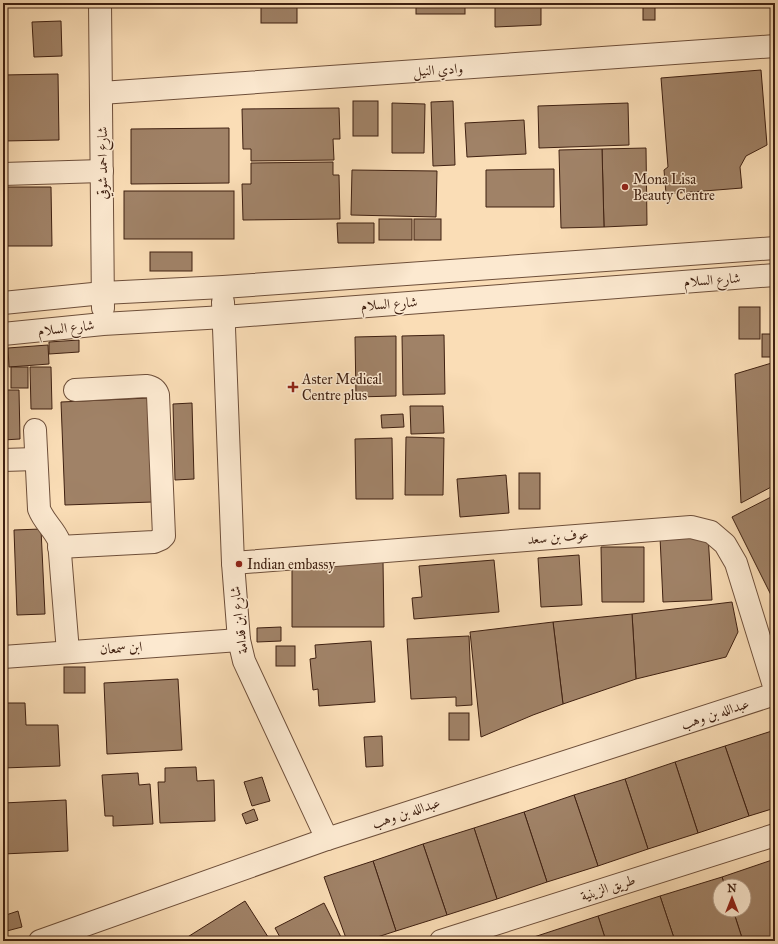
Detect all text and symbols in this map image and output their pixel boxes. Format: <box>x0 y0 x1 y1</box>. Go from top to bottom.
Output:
street label: وادي النيل <box>412 60 464 83</box>
street label: شارع احمد شوقي <box>94 126 114 199</box>
place label: Mona Lisa Beauty Centre <box>633 171 715 204</box>
marker: Mona Lisa Beauty Centre <box>620 182 630 192</box>
street label: شارع السلام <box>683 270 741 294</box>
street label: شارع السلام <box>360 294 418 318</box>
street label: شارع السلام <box>37 317 96 343</box>
place label: Aster Medical Centre plus <box>301 371 382 404</box>
marker: Aster Medical Centre plus <box>287 381 299 393</box>
street label: عوف بن سعد <box>527 526 589 548</box>
place label: Indian embassy <box>247 556 335 573</box>
marker: Indian embassy <box>234 559 244 569</box>
street label: شارع ابن قدامة <box>226 585 255 655</box>
street label: ابن سمعان <box>99 638 143 658</box>
street label: عبدالله بن وهب <box>679 695 752 734</box>
street label: عبدالله بن وهب <box>370 794 443 833</box>
street label: طريق الزينية <box>579 871 638 905</box>
north arrow <box>712 878 752 918</box>
text: N <box>727 882 737 895</box>

